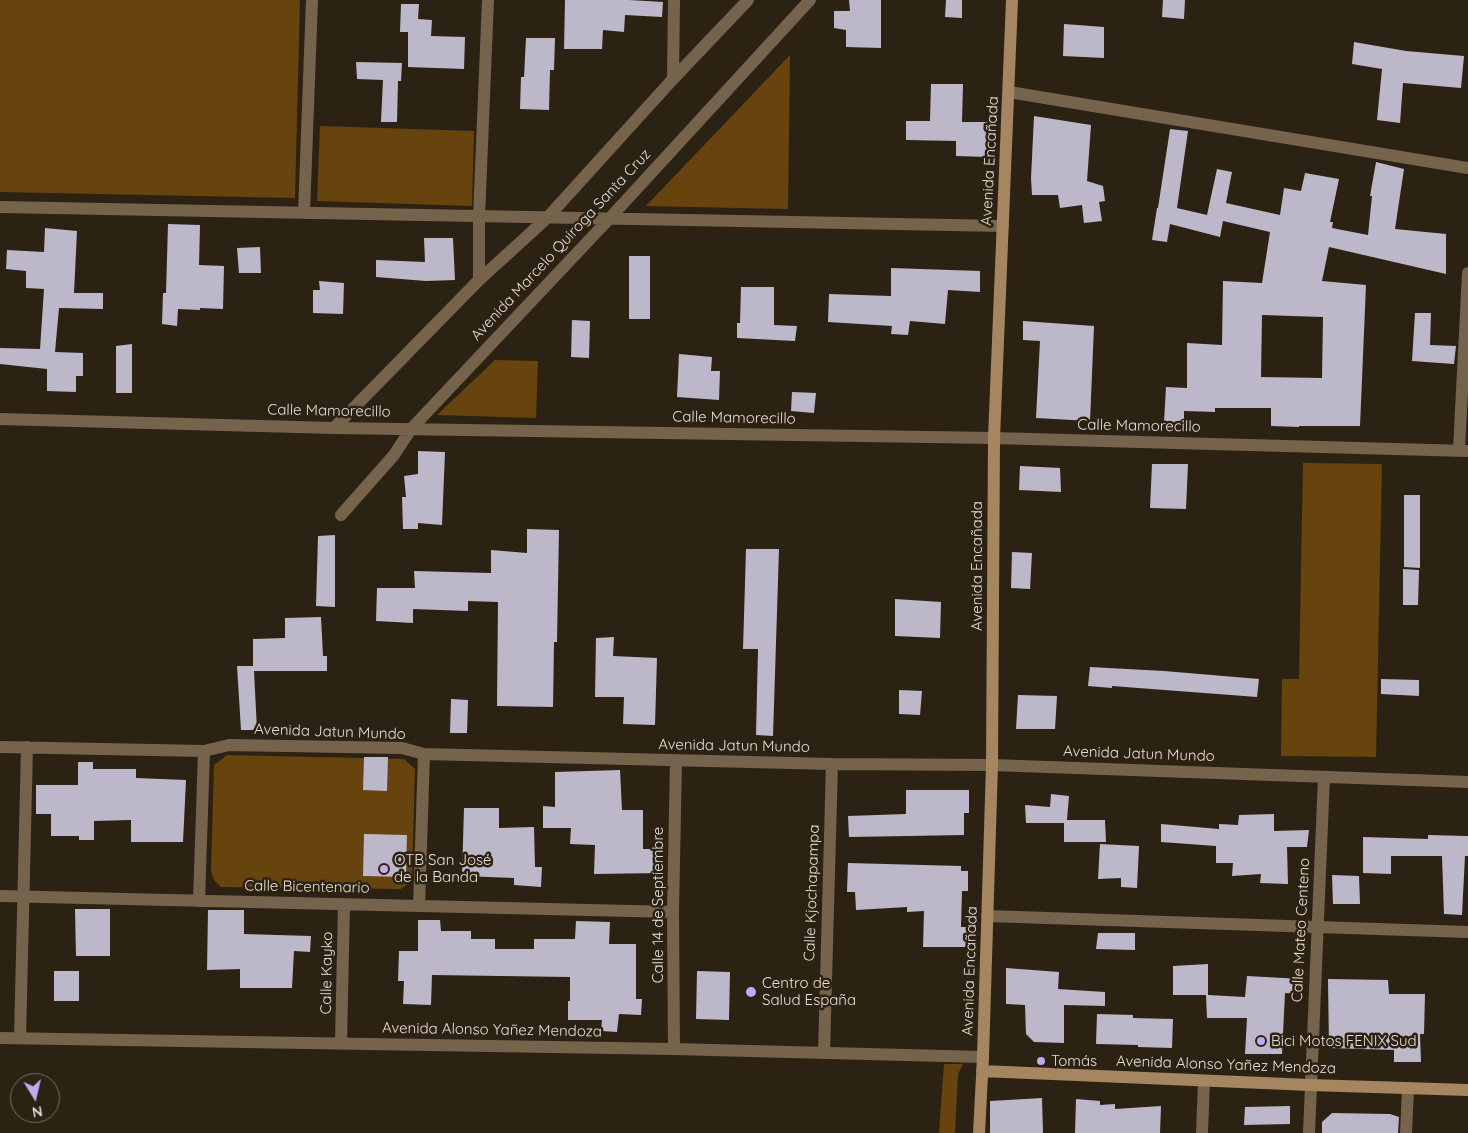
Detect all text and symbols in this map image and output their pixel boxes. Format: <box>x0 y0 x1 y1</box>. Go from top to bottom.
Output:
street label: Avenida Encañada <box>978 96 1002 226</box>
street label: Avenida Marcelo Quiroga Santa Cruz <box>467 145 655 345</box>
street label: Calle Mamorecillo <box>267 401 391 421</box>
street label: Calle Mamorecillo <box>672 408 796 428</box>
street label: Calle Mamorecillo <box>1077 416 1201 436</box>
street label: Avenida Encañada <box>968 501 986 631</box>
street label: Avenida Jatun Mundo <box>254 720 406 744</box>
street label: Avenida Jatun Mundo <box>658 736 810 756</box>
street label: Avenida Jatun Mundo <box>1063 742 1215 766</box>
street label: Calle Kjochapampa <box>801 824 823 962</box>
street label: Calle 14 de Septiembre <box>649 827 667 983</box>
place label: OTB San José de la Banda <box>394 851 492 886</box>
street label: Calle Mateo Centeno <box>1288 857 1314 1003</box>
marker: OTB San José de la Banda <box>378 863 390 875</box>
street label: Calle Bicentenario <box>244 877 370 897</box>
street label: Avenida Encañada <box>959 906 981 1036</box>
street label: Calle Kayko <box>317 932 337 1014</box>
place label: Centro de Salud España <box>762 974 856 1009</box>
marker: Centro de Salud España <box>744 985 758 999</box>
street label: Avenida Alonso Yañez Mendoza <box>382 1019 602 1041</box>
place label: Bici Motos FENIX Sud <box>1271 1032 1417 1050</box>
marker: Bici Motos FENIX Sud <box>1255 1035 1267 1047</box>
place label: Tomás <box>1051 1052 1097 1070</box>
street label: Avenida Alonso Yañez Mendoza <box>1116 1052 1336 1078</box>
marker: Tomás <box>1035 1055 1047 1067</box>
north arrow <box>10 1073 60 1123</box>
text: N <box>31 1102 44 1122</box>

